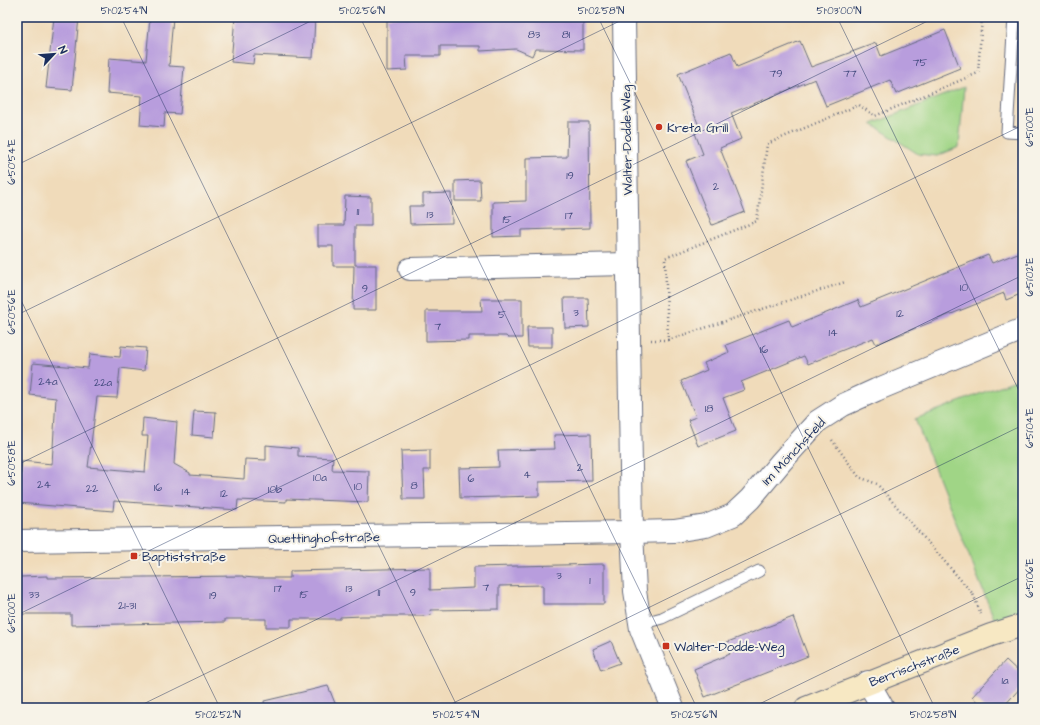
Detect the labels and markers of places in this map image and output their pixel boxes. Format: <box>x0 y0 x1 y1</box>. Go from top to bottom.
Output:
place label: Kreta Grill <box>667 119 728 137</box>
marker: Kreta Grill <box>654 122 664 132</box>
place label: Baptiststraße <box>142 548 226 566</box>
marker: Baptiststraße <box>129 551 139 561</box>
place label: Walter-Dodde-Weg <box>674 638 785 657</box>
marker: Walter-Dodde-Weg <box>661 641 671 651</box>

